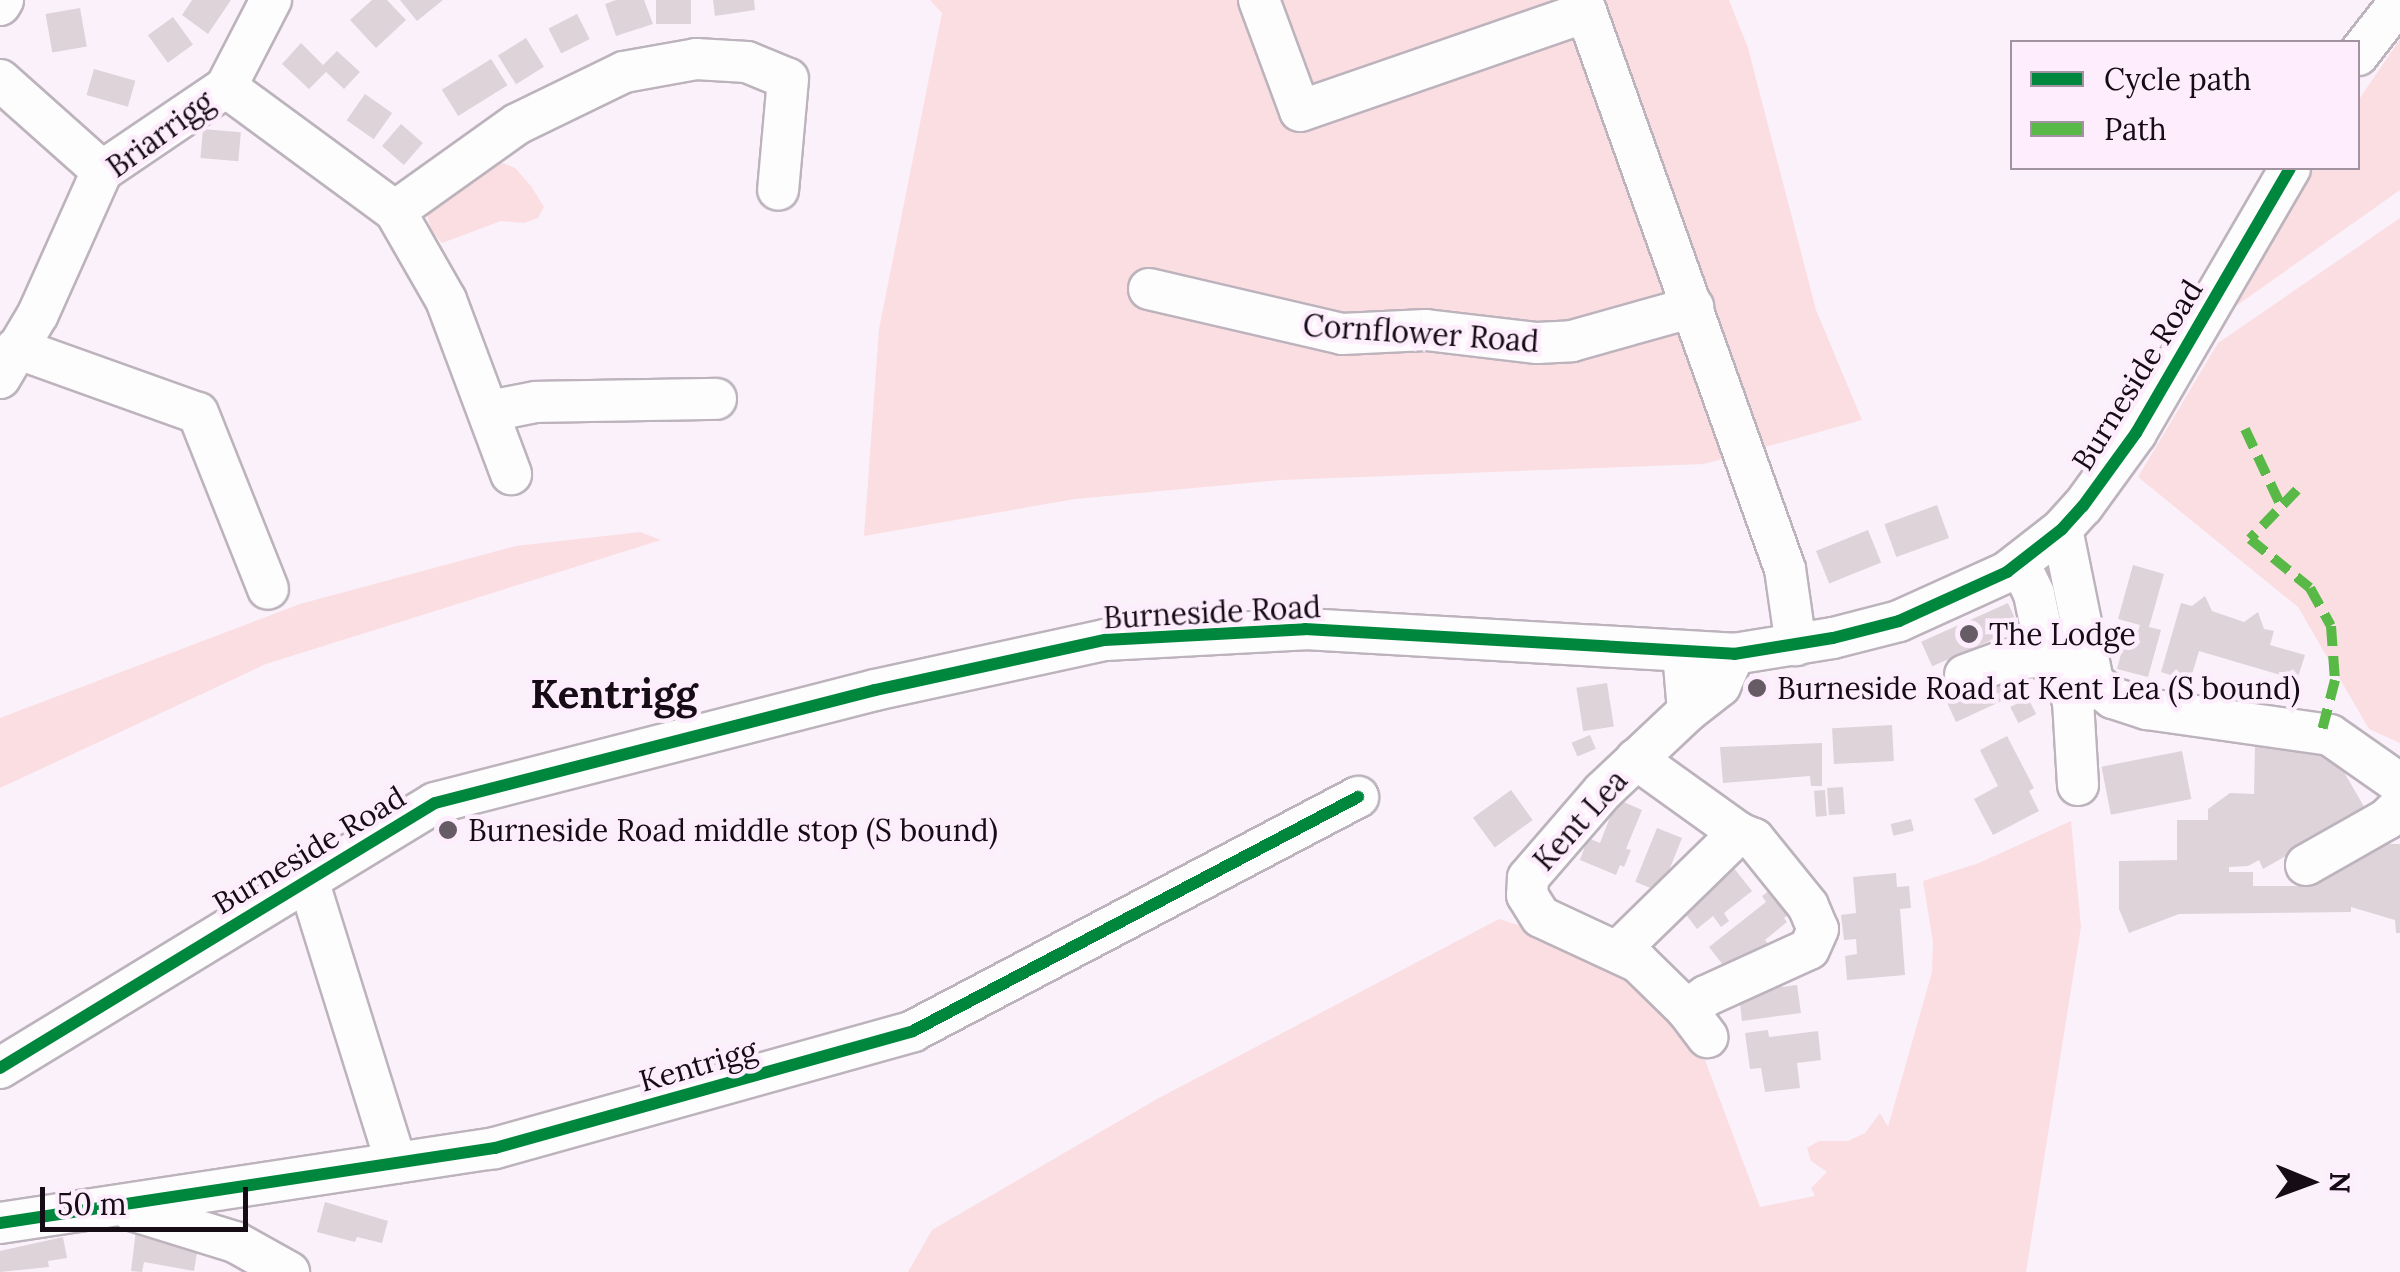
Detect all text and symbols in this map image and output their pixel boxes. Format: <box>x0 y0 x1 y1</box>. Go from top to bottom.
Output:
legend <box>2010 40 2360 170</box>
text: Cycle path <box>2104 60 2252 98</box>
street label: Briarrigg <box>100 83 220 185</box>
text: Path <box>2104 110 2167 148</box>
street label: Burneside Road <box>2064 273 2210 477</box>
street label: Cornflower Road <box>1302 307 1540 359</box>
street label: Burneside Road <box>1102 588 1322 636</box>
place label: The Lodge <box>1989 616 2136 652</box>
marker: The Lodge <box>1958 623 1980 645</box>
district label: Kentrigg <box>530 670 698 718</box>
place label: Burneside Road at Kent Lea (S bound) <box>1777 670 2300 706</box>
marker: Burneside Road at Kent Lea (S bound) <box>1746 677 1768 699</box>
street label: Kent Lea <box>1526 762 1634 878</box>
street label: Burneside Road <box>206 778 412 922</box>
place label: Burneside Road middle stop (S bound) <box>468 812 998 848</box>
marker: Burneside Road middle stop (S bound) <box>437 819 459 841</box>
street label: Kentrigg <box>635 1031 761 1099</box>
north arrow <box>2260 1132 2360 1232</box>
scale bar <box>45 1167 252 1229</box>
text: N <box>2322 1171 2358 1194</box>
text: 50 m <box>57 1185 127 1223</box>

